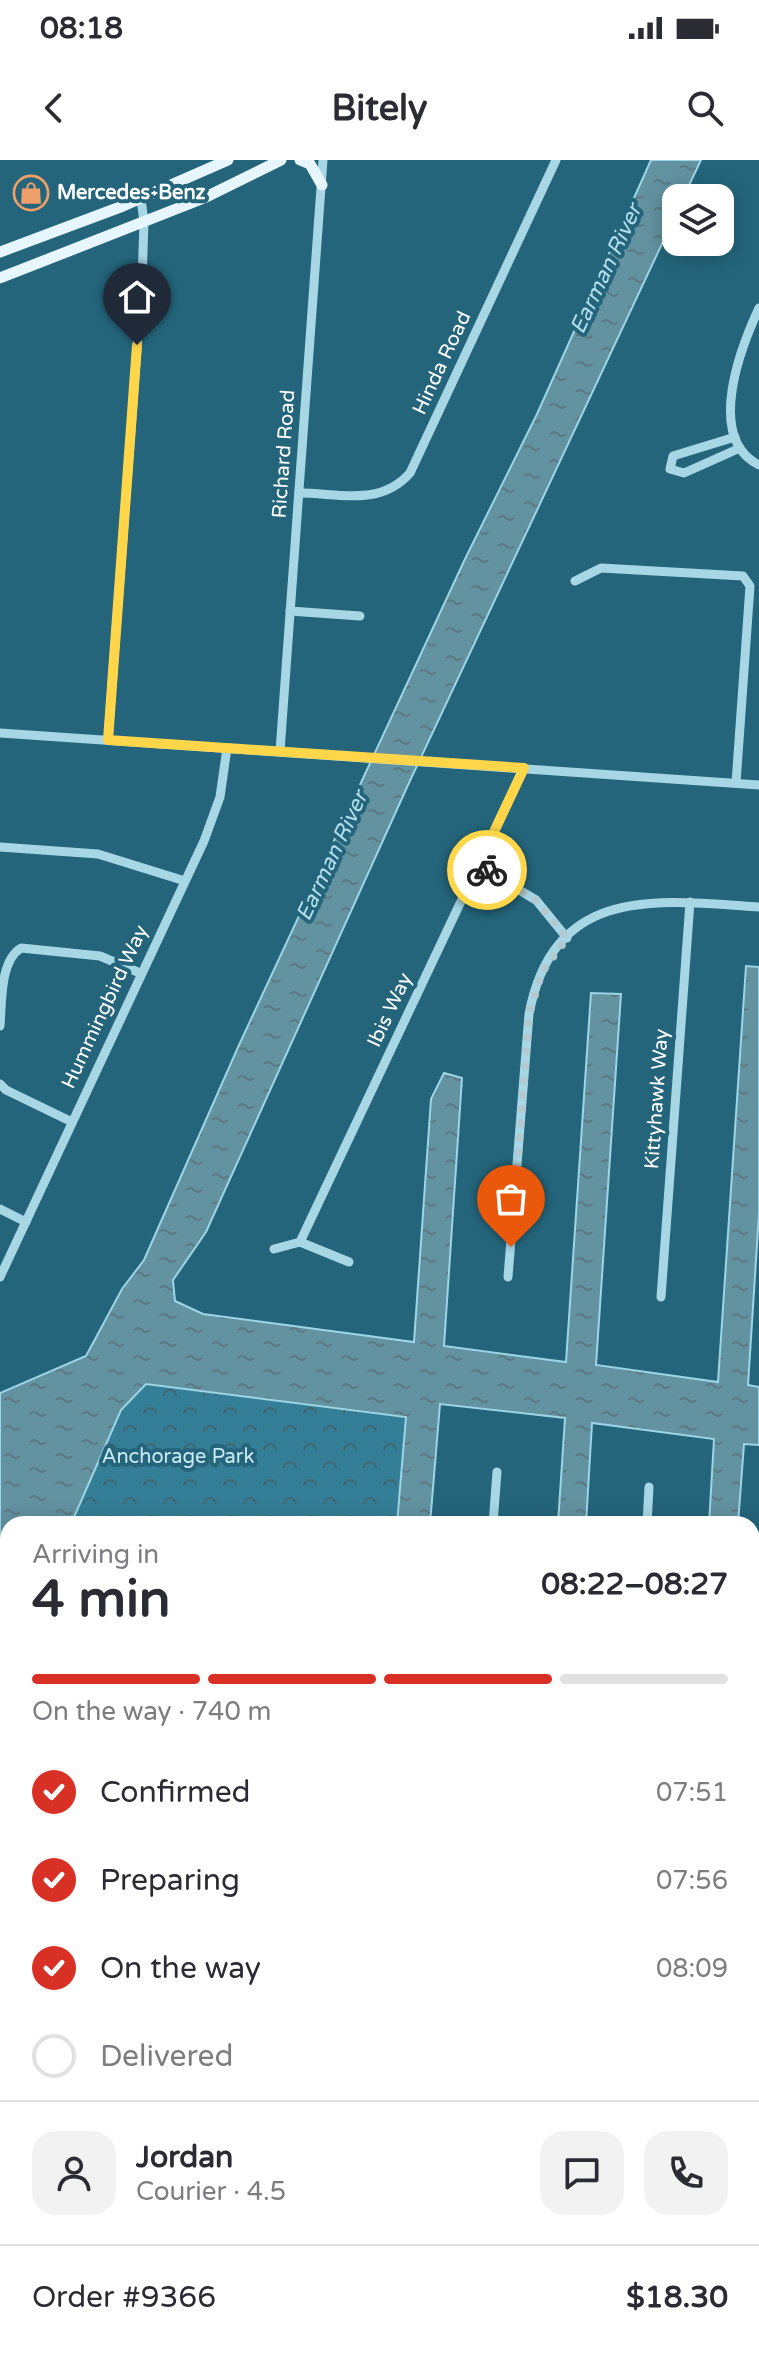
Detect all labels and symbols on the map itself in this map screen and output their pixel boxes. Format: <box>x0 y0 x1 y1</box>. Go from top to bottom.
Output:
shop icon: Mercedes-Benz <box>12 174 50 212</box>
place label: Mercedes-Benz <box>57 181 206 205</box>
water label: Earman River <box>565 198 648 338</box>
pin <box>103 263 171 345</box>
street label: Hinda Road <box>408 307 476 419</box>
street label: Richard Road <box>268 389 300 519</box>
water label: Earman River <box>291 785 374 925</box>
courier <box>447 830 527 910</box>
street label: Hummingbird Way <box>57 921 153 1093</box>
street label: Ibis Way <box>362 969 418 1051</box>
street label: Kittyhawk Way <box>640 1028 674 1170</box>
pin <box>477 1165 545 1247</box>
park label: Anchorage Park <box>102 1445 254 1469</box>

